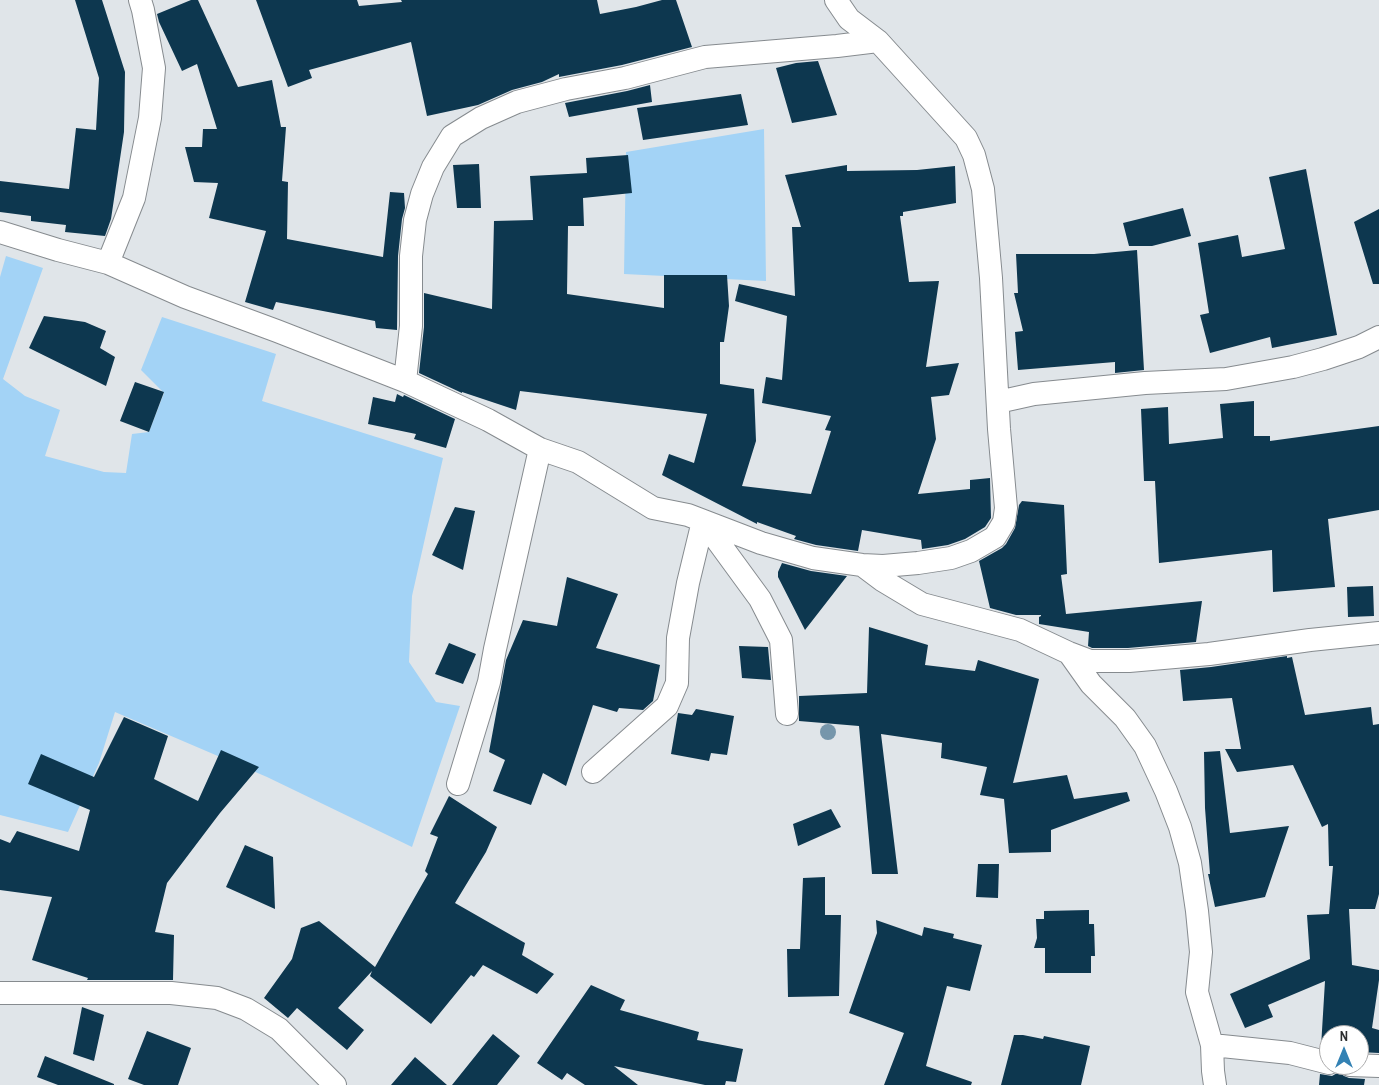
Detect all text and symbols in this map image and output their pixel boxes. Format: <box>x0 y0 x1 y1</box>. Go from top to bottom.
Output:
north arrow <box>1319 1025 1369 1075</box>
text: N <box>1340 1027 1348 1045</box>

